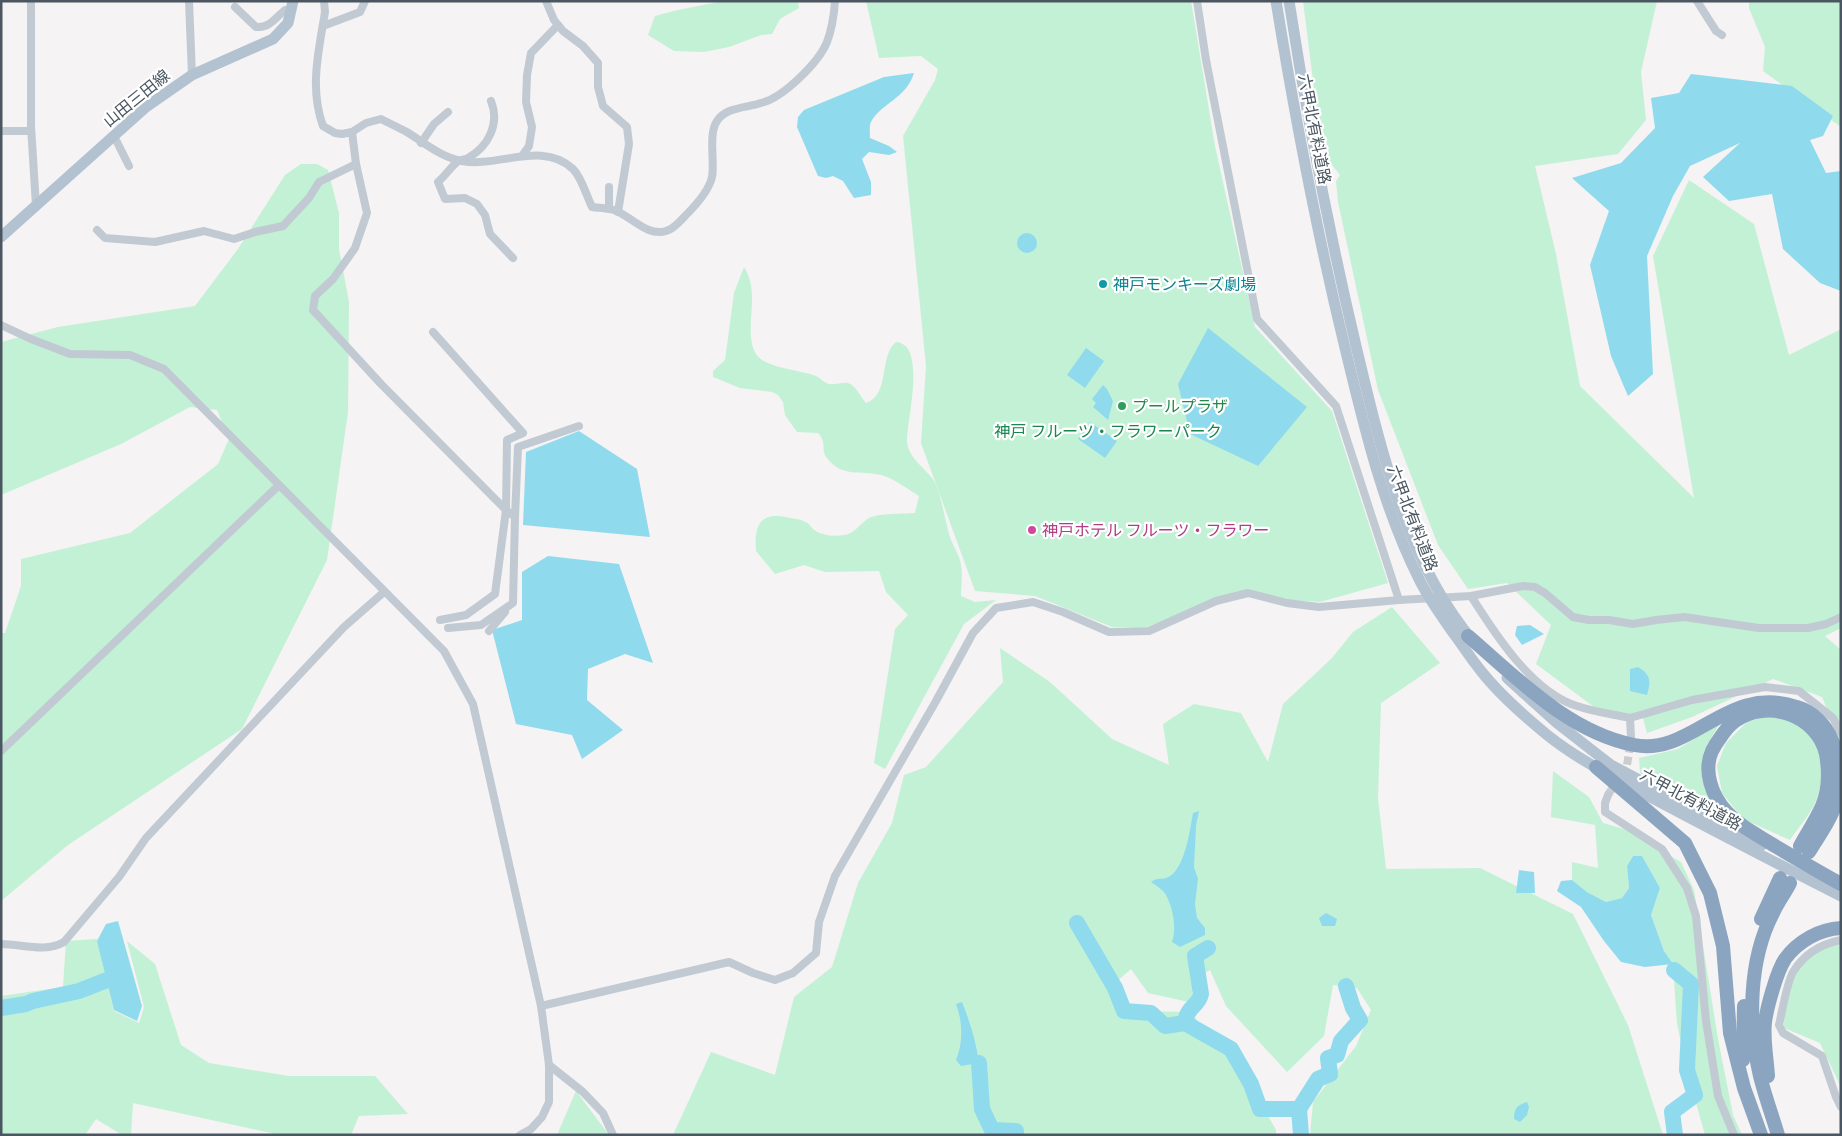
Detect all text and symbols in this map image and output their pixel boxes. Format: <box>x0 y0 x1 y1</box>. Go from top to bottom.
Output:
street label: 山田三田線 <box>99 66 173 131</box>
street label: 六甲北有料道路 <box>1294 72 1335 186</box>
place label: 神戸モンキーズ劇場 <box>1113 275 1256 294</box>
marker: 神戸モンキーズ劇場 <box>1097 278 1109 290</box>
place label: プールプラザ <box>1132 397 1228 416</box>
marker: プールプラザ <box>1116 400 1128 412</box>
park label: 神戸 フルーツ・フラワーパーク <box>994 422 1222 441</box>
street label: 六甲北有料道路 <box>1384 462 1441 574</box>
place label: 神戸ホテル フルーツ・フラワー <box>1042 521 1269 540</box>
marker: 神戸ホテル フルーツ・フラワー <box>1026 524 1038 536</box>
street label: 六甲北有料道路 <box>1637 765 1745 834</box>

